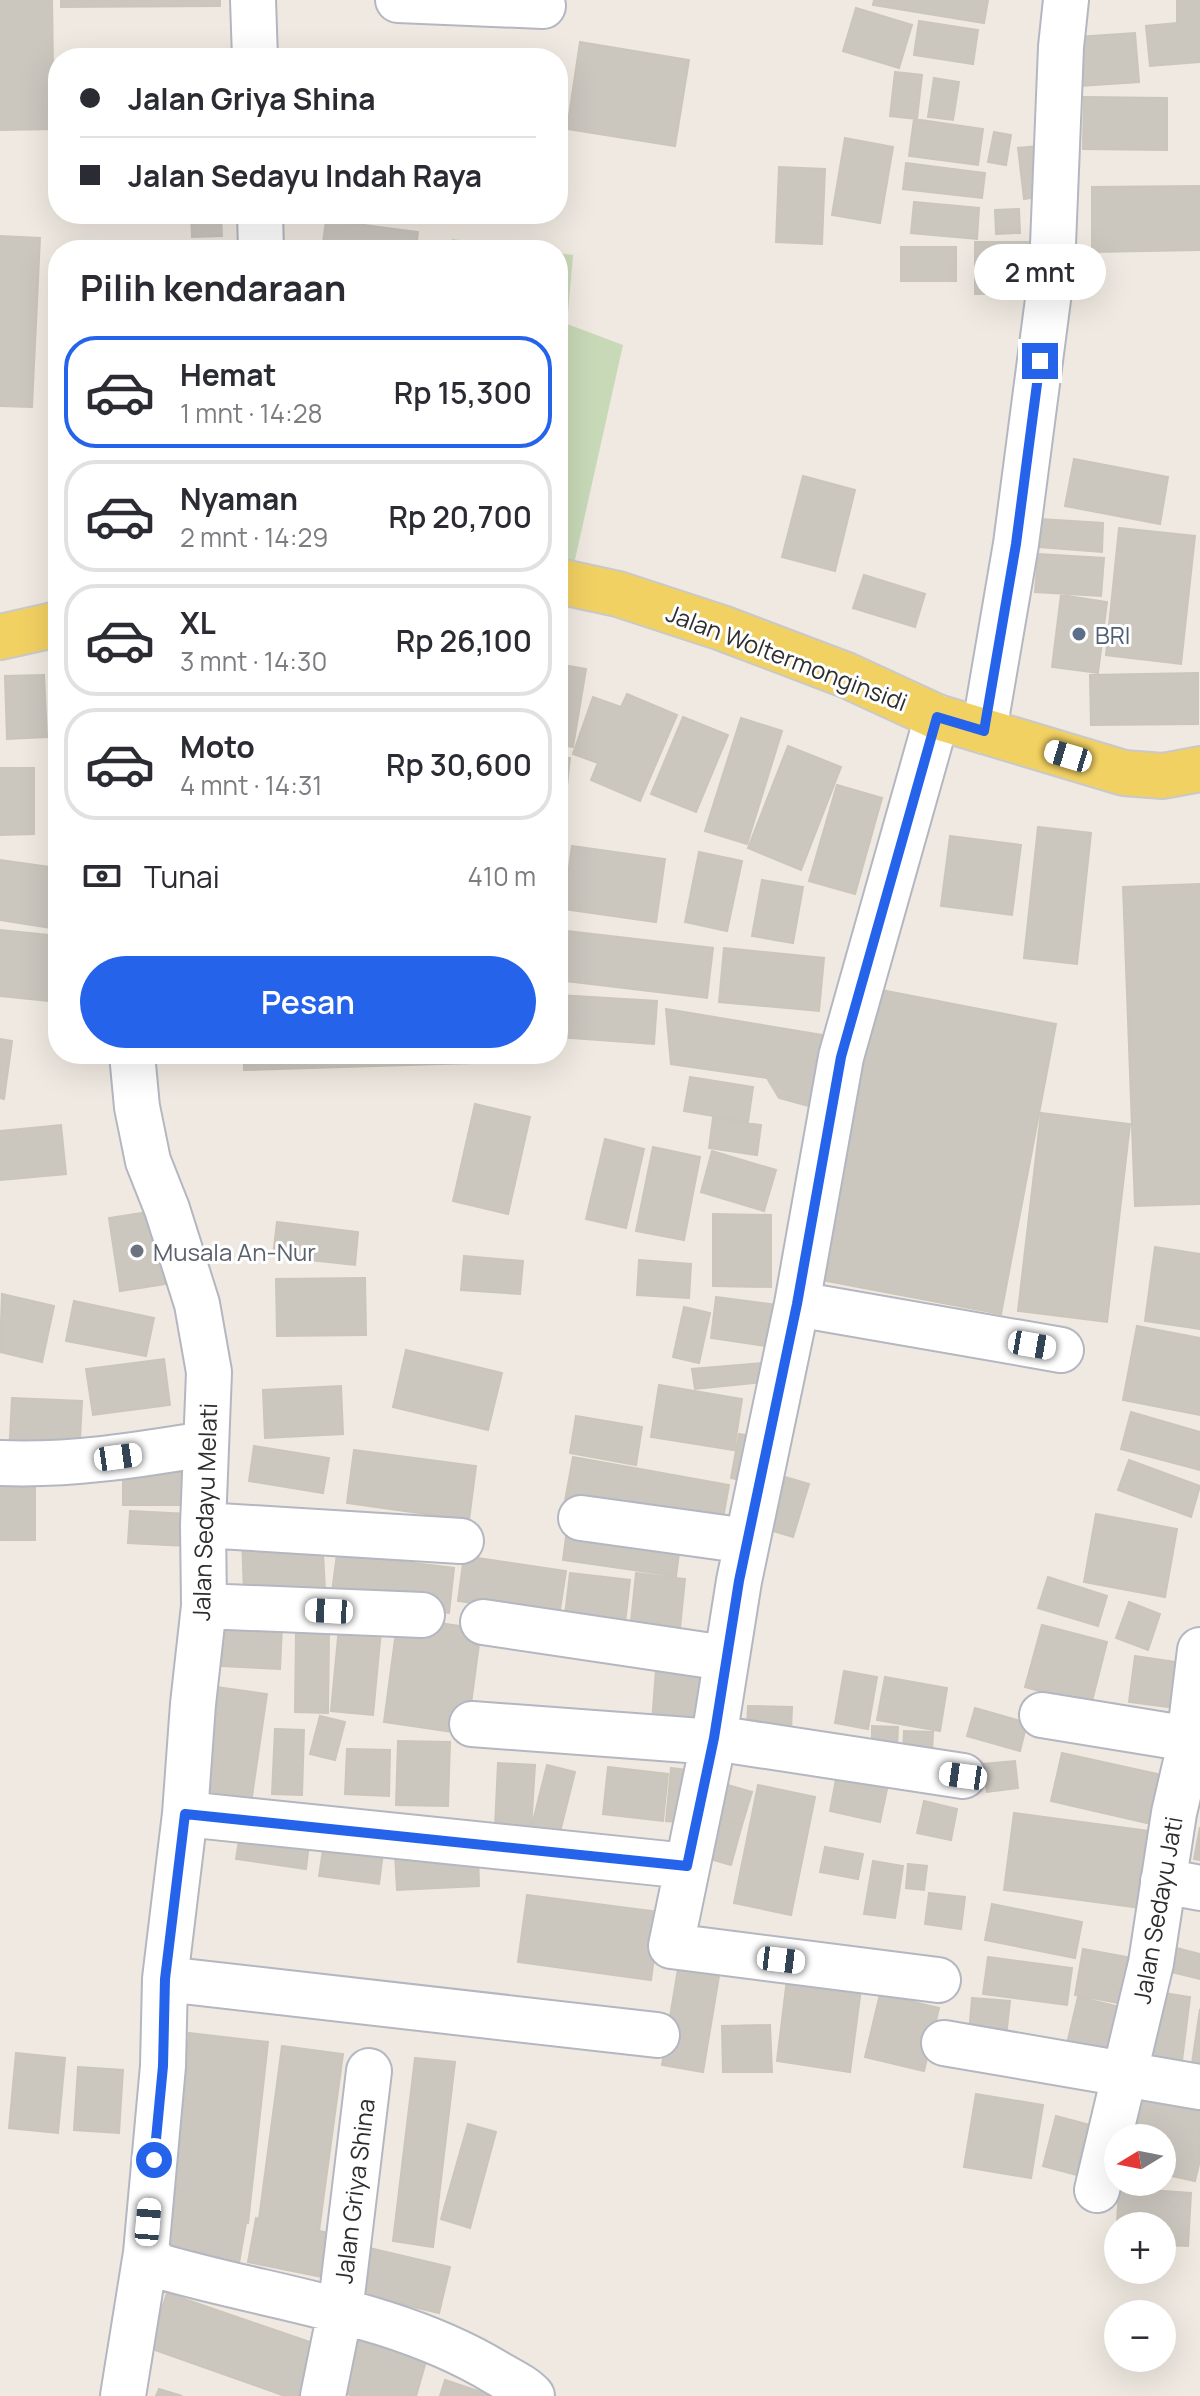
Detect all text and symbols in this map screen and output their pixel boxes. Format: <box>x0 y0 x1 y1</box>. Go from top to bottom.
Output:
text: Jalan Griya Shina <box>128 78 376 119</box>
text: Jalan Sedayu Indah Raya <box>128 155 482 196</box>
callout: 2 mnt <box>974 245 1106 301</box>
text: 2 mnt <box>1005 254 1075 290</box>
text: Pilih kendaraan <box>80 263 346 312</box>
route end <box>1022 343 1058 379</box>
text: Hemat <box>180 354 277 395</box>
icon: car <box>84 356 156 428</box>
text: Rp 15,300 <box>394 372 532 413</box>
text: 1 mnt · 14:28 <box>180 395 323 431</box>
text: Nyaman <box>180 478 298 519</box>
icon: car <box>84 480 156 552</box>
text: Rp 20,700 <box>388 496 532 537</box>
text: 2 mnt · 14:29 <box>180 519 328 555</box>
street label: Jalan Woltermonginsidi <box>662 596 912 718</box>
text: XL <box>180 602 216 643</box>
icon: car <box>84 604 156 676</box>
place label: BRI <box>1095 618 1130 651</box>
text: Rp 26,100 <box>396 620 532 661</box>
marker: BRI <box>1070 625 1088 643</box>
text: 3 mnt · 14:30 <box>180 643 327 679</box>
text: Moto <box>180 726 255 767</box>
icon: car <box>84 728 156 800</box>
car <box>1042 738 1094 774</box>
text: Rp 30,600 <box>386 744 532 785</box>
text: 4 mnt · 14:31 <box>180 767 322 803</box>
icon: cash <box>80 854 124 898</box>
text: Tunai <box>144 856 220 897</box>
text: 410 m <box>467 858 536 894</box>
button: Pesan <box>80 956 536 1048</box>
place label: Musala An-Nur <box>153 1235 316 1268</box>
marker: Musala An-Nur <box>128 1242 146 1260</box>
car <box>1006 1329 1058 1361</box>
street label: Jalan Sedayu Melati <box>184 1402 224 1622</box>
car <box>93 1442 143 1472</box>
car <box>304 1598 354 1624</box>
car <box>938 1761 988 1791</box>
street label: Jalan Sedayu Jati <box>1124 1814 1190 2006</box>
car <box>756 1945 806 1975</box>
street label: Jalan Griya Shina <box>326 2097 382 2285</box>
north arrow <box>1104 2124 1176 2196</box>
map controls <box>1104 2124 1176 2372</box>
route start <box>136 2142 172 2178</box>
car <box>134 2197 162 2247</box>
button: + <box>1104 2212 1176 2284</box>
button: − <box>1104 2300 1176 2372</box>

